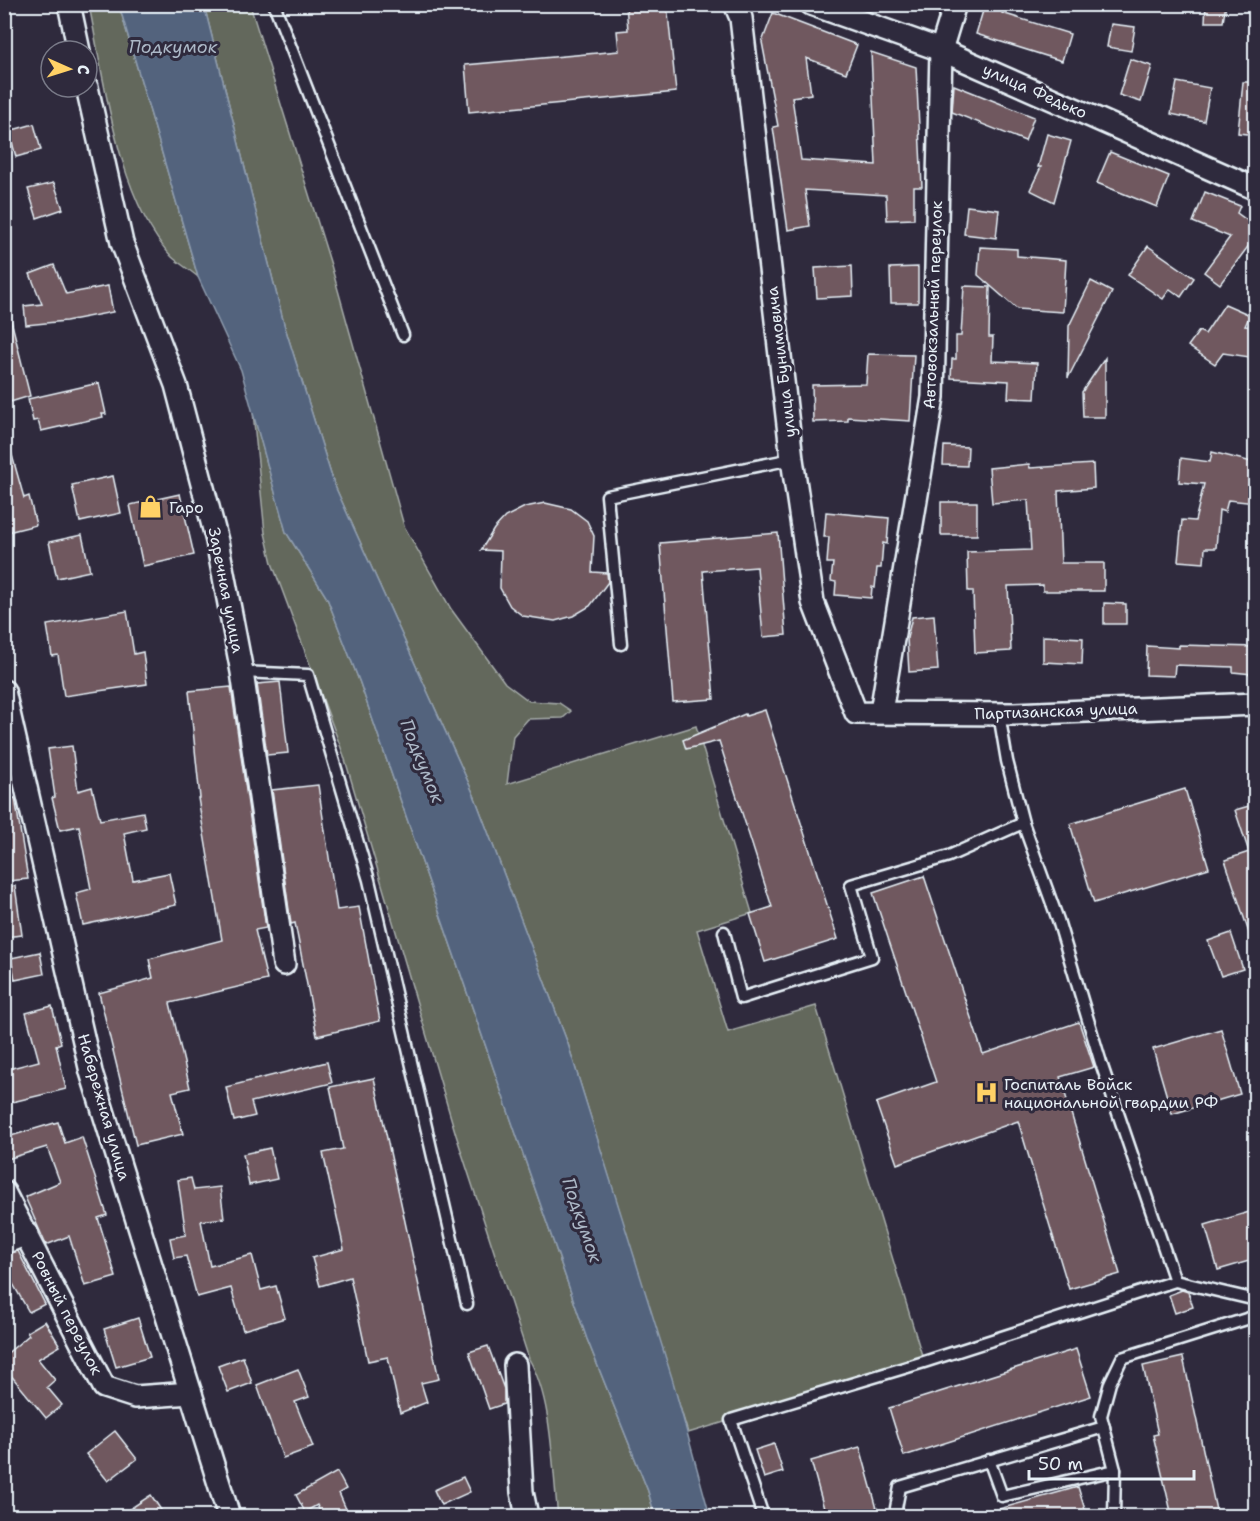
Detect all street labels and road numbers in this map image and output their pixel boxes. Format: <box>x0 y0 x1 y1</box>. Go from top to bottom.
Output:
street label: улица Федько <box>980 59 1090 123</box>
street label: Автовокзальный переулок <box>919 200 947 409</box>
street label: улица Бунимовича <box>761 285 801 439</box>
street label: Заречная улица <box>204 525 248 655</box>
street label: Партизанская улица <box>974 698 1138 724</box>
street label: Набережная улица <box>73 1031 135 1183</box>
street label: Ровный переулок <box>27 1248 108 1379</box>

